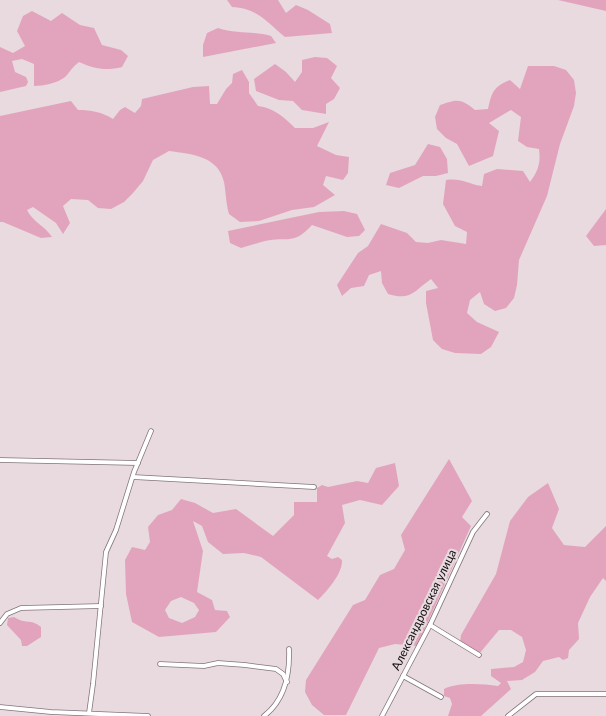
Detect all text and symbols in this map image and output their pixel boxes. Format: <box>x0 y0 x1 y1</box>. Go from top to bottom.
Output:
street label: Александровская улица <box>388 547 459 673</box>

